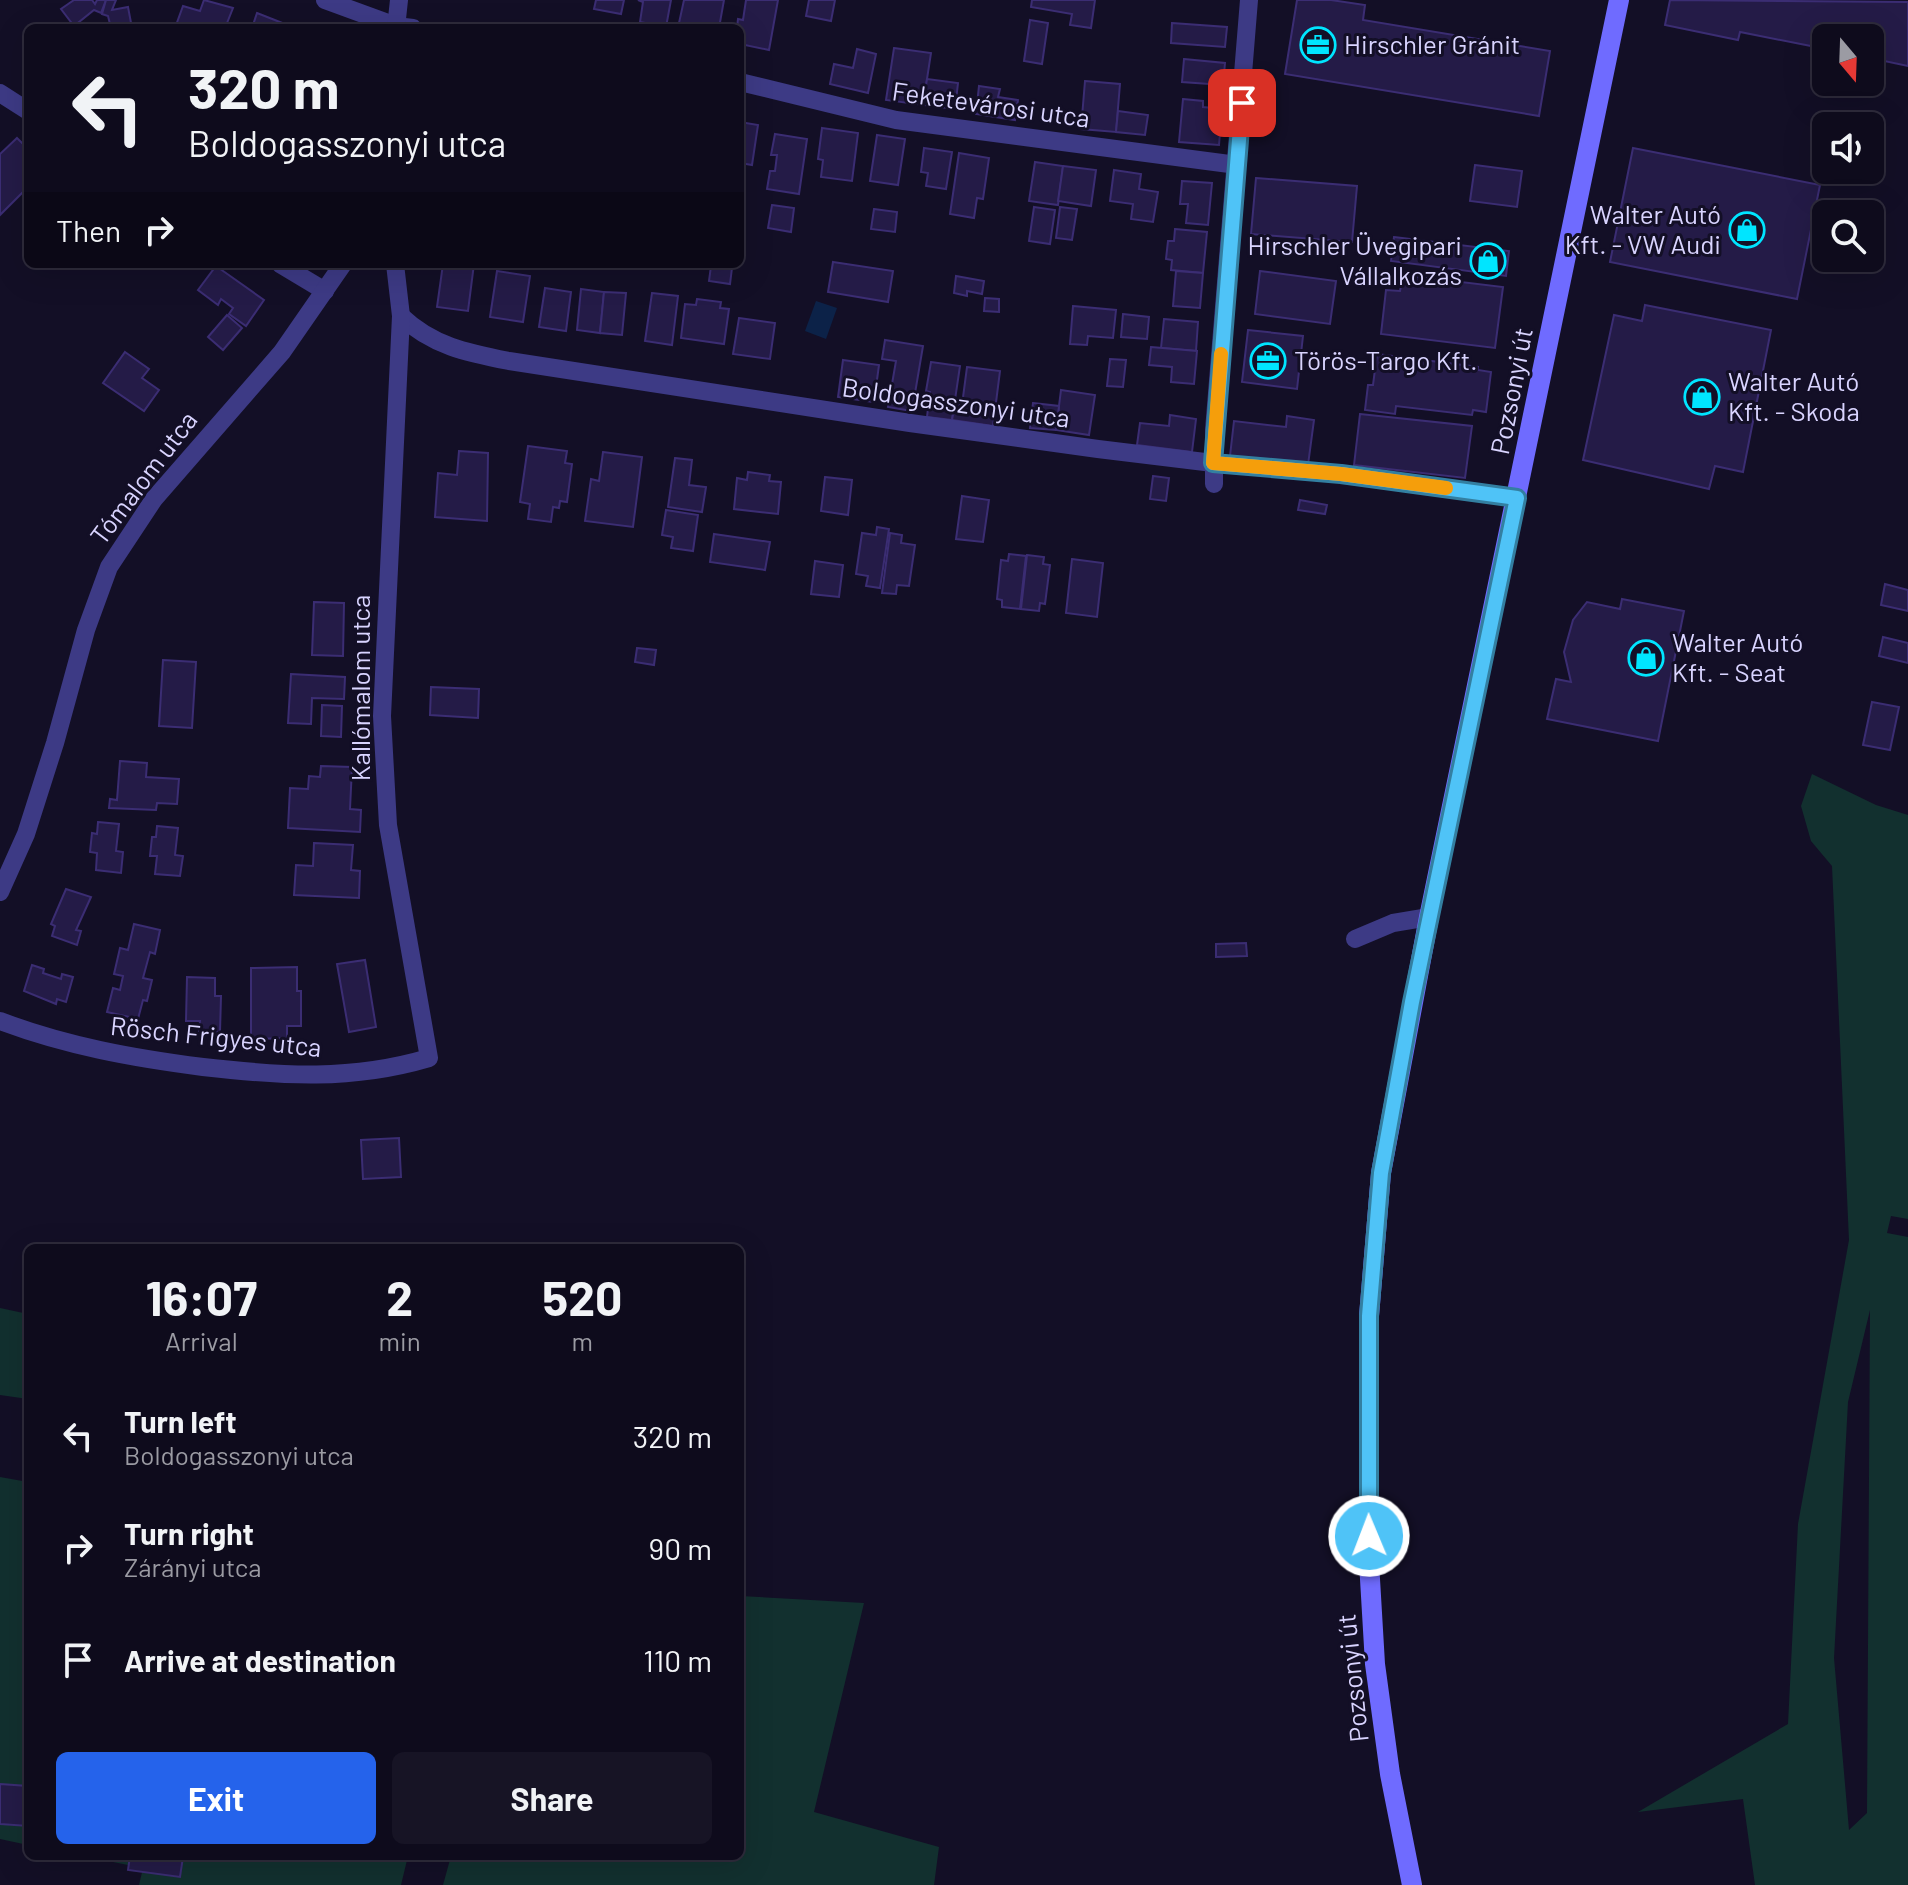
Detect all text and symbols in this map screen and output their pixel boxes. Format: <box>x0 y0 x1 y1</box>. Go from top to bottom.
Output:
north arrow <box>1812 24 1884 96</box>
map controls <box>1812 24 1884 272</box>
office icon: Hirschler Gránit <box>1299 26 1337 64</box>
place label: Hirschler Gránit <box>1344 28 1520 59</box>
text: 320 m <box>188 53 339 120</box>
icon: left <box>56 56 160 160</box>
pin <box>1208 69 1276 137</box>
street label: Feketevárosi utca <box>890 74 1092 133</box>
icon: arrive <box>1220 81 1264 125</box>
button: sound <box>1812 112 1884 184</box>
text: Boldogasszonyi utca <box>188 121 506 164</box>
place label: Walter Autó Kft. - VW Audi <box>1565 198 1721 259</box>
button: search <box>1812 200 1884 272</box>
icon: right <box>137 208 181 252</box>
shop icon: Walter Autó Kft. - VW Audi <box>1728 211 1766 249</box>
text: Then <box>56 212 121 248</box>
place label: Hirschler Üvegipari Vállalkozás <box>1248 229 1462 290</box>
shop icon: Hirschler Üvegipari Vállalkozás <box>1469 242 1507 280</box>
street label: Pozsonyi út <box>1483 325 1538 457</box>
office icon: Törös-Targo Kft. <box>1249 342 1287 380</box>
place label: Törös-Targo Kft. <box>1294 344 1477 375</box>
place label: Walter Autó Kft. - Skoda <box>1728 365 1860 426</box>
street label: Boldogasszonyi utca <box>840 370 1072 433</box>
shop icon: Walter Autó Kft. - Skoda <box>1683 378 1721 416</box>
street label: Tómalom utca <box>83 405 203 550</box>
street label: Kallómalom utca <box>344 595 375 781</box>
place label: Walter Autó Kft. - Seat <box>1672 626 1803 687</box>
shop icon: Walter Autó Kft. - Seat <box>1627 639 1665 677</box>
street label: Rösch Frigyes utca <box>109 1009 323 1062</box>
text: 16:07 <box>146 1268 257 1326</box>
text: 2 <box>386 1268 413 1326</box>
text: 520 <box>542 1268 622 1326</box>
text: Arrival <box>165 1325 238 1356</box>
text: min <box>379 1325 421 1356</box>
text: m <box>572 1325 593 1356</box>
text: Turn left <box>124 1403 237 1439</box>
icon: left <box>56 1414 100 1458</box>
text: 320 m <box>633 1418 712 1454</box>
text: Boldogasszonyi utca <box>124 1439 354 1470</box>
position arrow <box>1327 1494 1411 1578</box>
text: Turn right <box>124 1515 254 1551</box>
icon: right <box>56 1526 100 1570</box>
text: 90 m <box>649 1530 712 1566</box>
text: Zárányi utca <box>124 1551 262 1582</box>
street label: Pozsonyi út <box>1329 1613 1374 1744</box>
icon: arrive <box>56 1638 100 1682</box>
text: Arrive at destination <box>124 1642 396 1678</box>
text: 110 m <box>643 1642 712 1678</box>
button: Exit <box>56 1752 376 1844</box>
button: Share <box>392 1752 712 1844</box>

